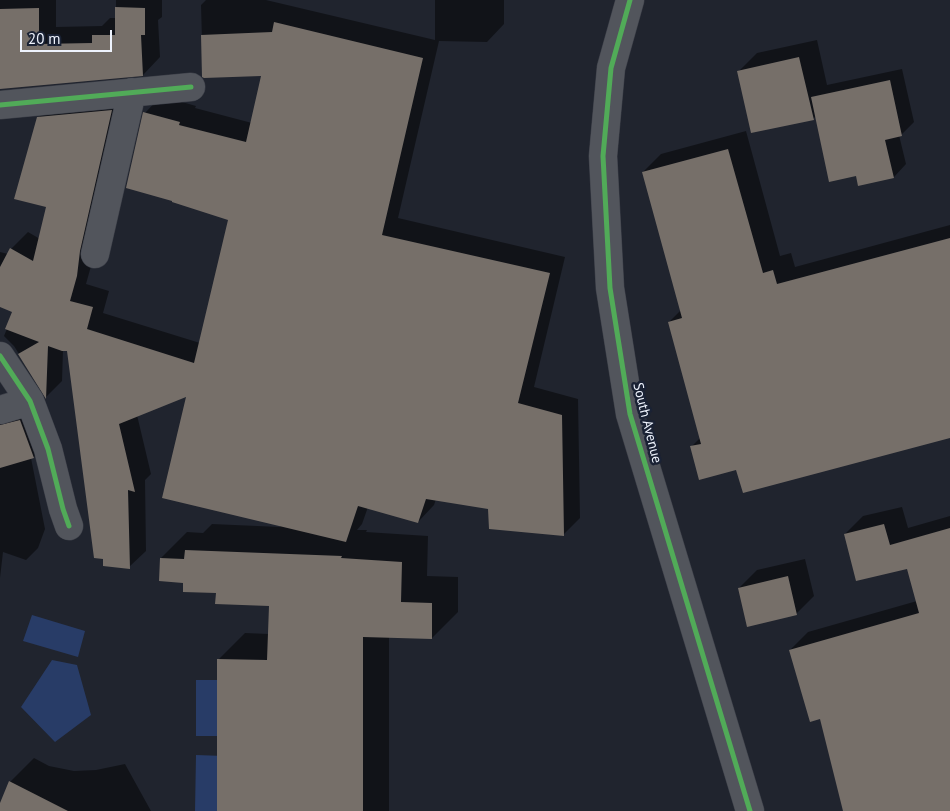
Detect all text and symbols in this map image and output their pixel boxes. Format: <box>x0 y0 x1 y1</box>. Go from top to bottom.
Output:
scale bar <box>22 20 115 52</box>
text: 20 m <box>28 29 61 48</box>
street label: South Avenue <box>629 381 665 465</box>

